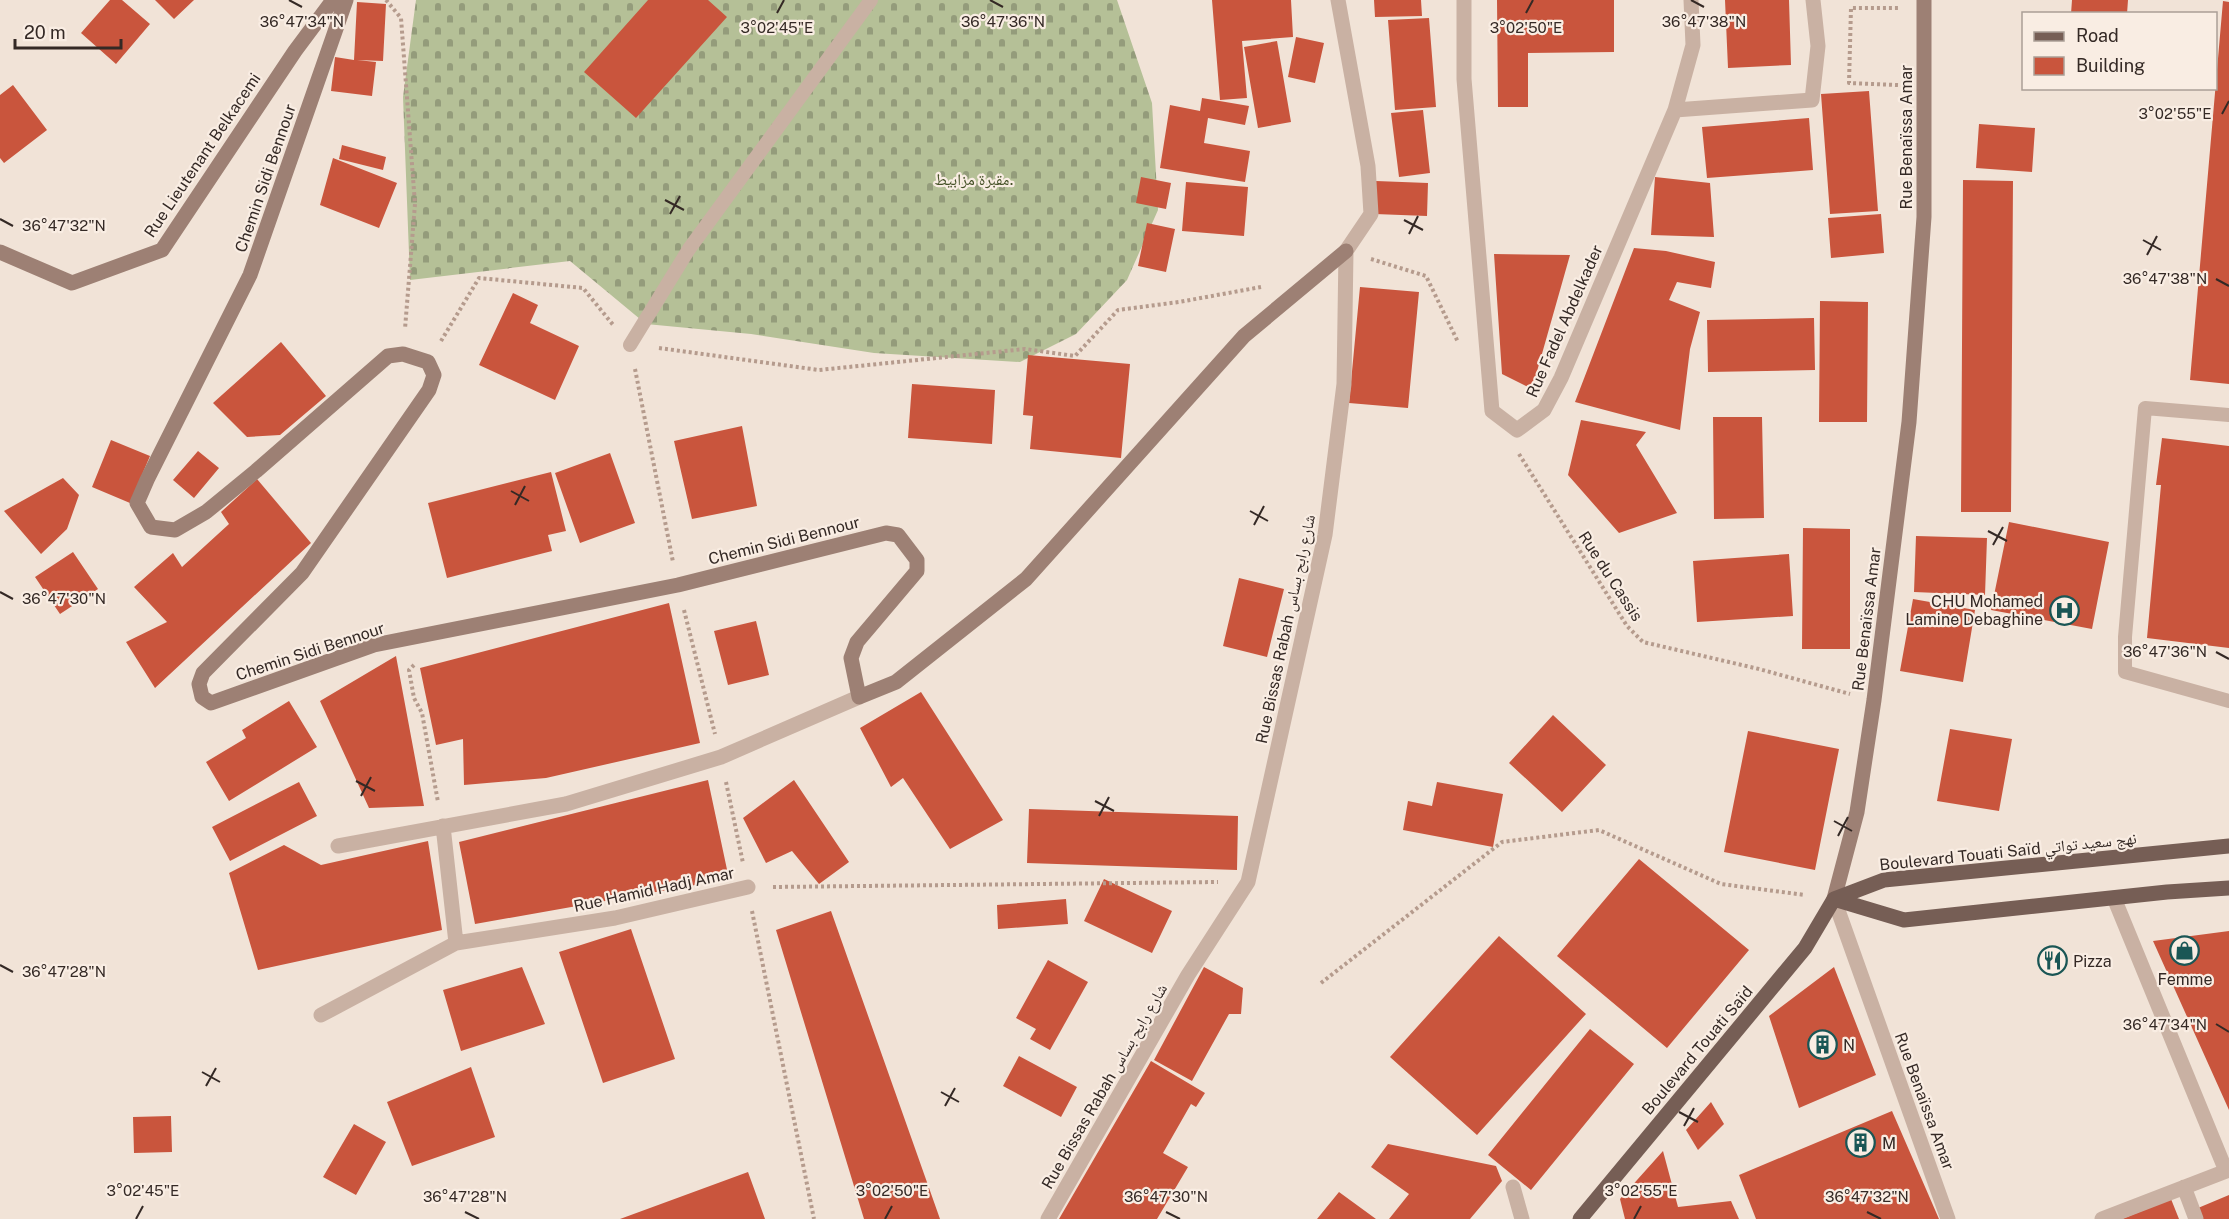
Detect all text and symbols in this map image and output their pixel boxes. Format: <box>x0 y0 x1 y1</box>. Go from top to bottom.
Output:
scale bar <box>15 12 122 50</box>
legend <box>2022 12 2217 90</box>
text: 36°47'34"N <box>260 13 344 30</box>
text: 36°47'36"N <box>961 13 1045 30</box>
text: 36°47'38"N <box>1662 13 1746 30</box>
text: 3°02'45"E <box>741 19 813 36</box>
text: 3°02'50"E <box>1490 19 1562 36</box>
text: 20 m <box>24 22 66 43</box>
text: Road <box>2076 25 2119 46</box>
text: Building <box>2076 55 2145 76</box>
street label: Rue Benaïssa Amar <box>1897 65 1916 209</box>
street label: Rue Lieutenant Belkacemi <box>140 69 265 241</box>
street label: Chemin Sidi Bennour <box>231 102 300 255</box>
text: 3°02'55"E <box>2138 105 2212 122</box>
park label: مقبرة مزابيط. <box>935 170 1013 189</box>
text: 36°47'32"N <box>22 217 106 234</box>
street label: Rue Fadel Abdelkader <box>1522 242 1607 400</box>
text: 36°47'38"N <box>2123 270 2207 287</box>
street label: Chemin Sidi Bennour <box>706 512 862 569</box>
street label: Rue Bissas Rabah شارع رابح بساس <box>1252 513 1320 746</box>
street label: Rue du Cassis <box>1575 528 1647 625</box>
street label: Rue Benaïssa Amar <box>1848 546 1885 692</box>
text: 36°47'30"N <box>22 590 106 607</box>
place label: CHU Mohamed Lamine Debaghine <box>1905 592 2043 629</box>
hospital icon: CHU Mohamed Lamine Debaghine <box>2048 594 2080 626</box>
street label: Chemin Sidi Bennour <box>233 618 387 685</box>
text: 36°47'36"N <box>2123 643 2207 660</box>
street label: Boulevard Touati Saïd نهج سعيد تواتي <box>1878 829 2138 878</box>
street label: Rue Hamid Hadj Amar <box>572 863 736 916</box>
shop icon: Femme <box>2169 935 2201 967</box>
restaurant icon: Pizza <box>2036 945 2068 977</box>
place label: Pizza <box>2073 952 2112 971</box>
text: 36°47'28"N <box>22 963 106 980</box>
place label: Femme <box>2157 970 2213 989</box>
street label: Rue Bissas Rabah شارع رابح بساس <box>1038 980 1172 1193</box>
street label: Boulevard Touati Saïd <box>1638 982 1757 1118</box>
text: 36°47'34"N <box>2123 1016 2207 1033</box>
building icon: N <box>1806 1029 1838 1061</box>
street label: Rue Benaïssa Amar <box>1891 1030 1958 1172</box>
place label: N <box>1843 1036 1855 1055</box>
building icon: M <box>1845 1127 1877 1159</box>
place label: M <box>1882 1134 1896 1153</box>
text: 3°02'45"E <box>107 1182 179 1199</box>
text: 3°02'50"E <box>856 1182 928 1199</box>
text: 3°02'55"E <box>1604 1182 1678 1199</box>
text: 36°47'28"N <box>423 1188 507 1205</box>
text: 36°47'30"N <box>1124 1188 1208 1205</box>
text: 36°47'32"N <box>1825 1188 1909 1205</box>

